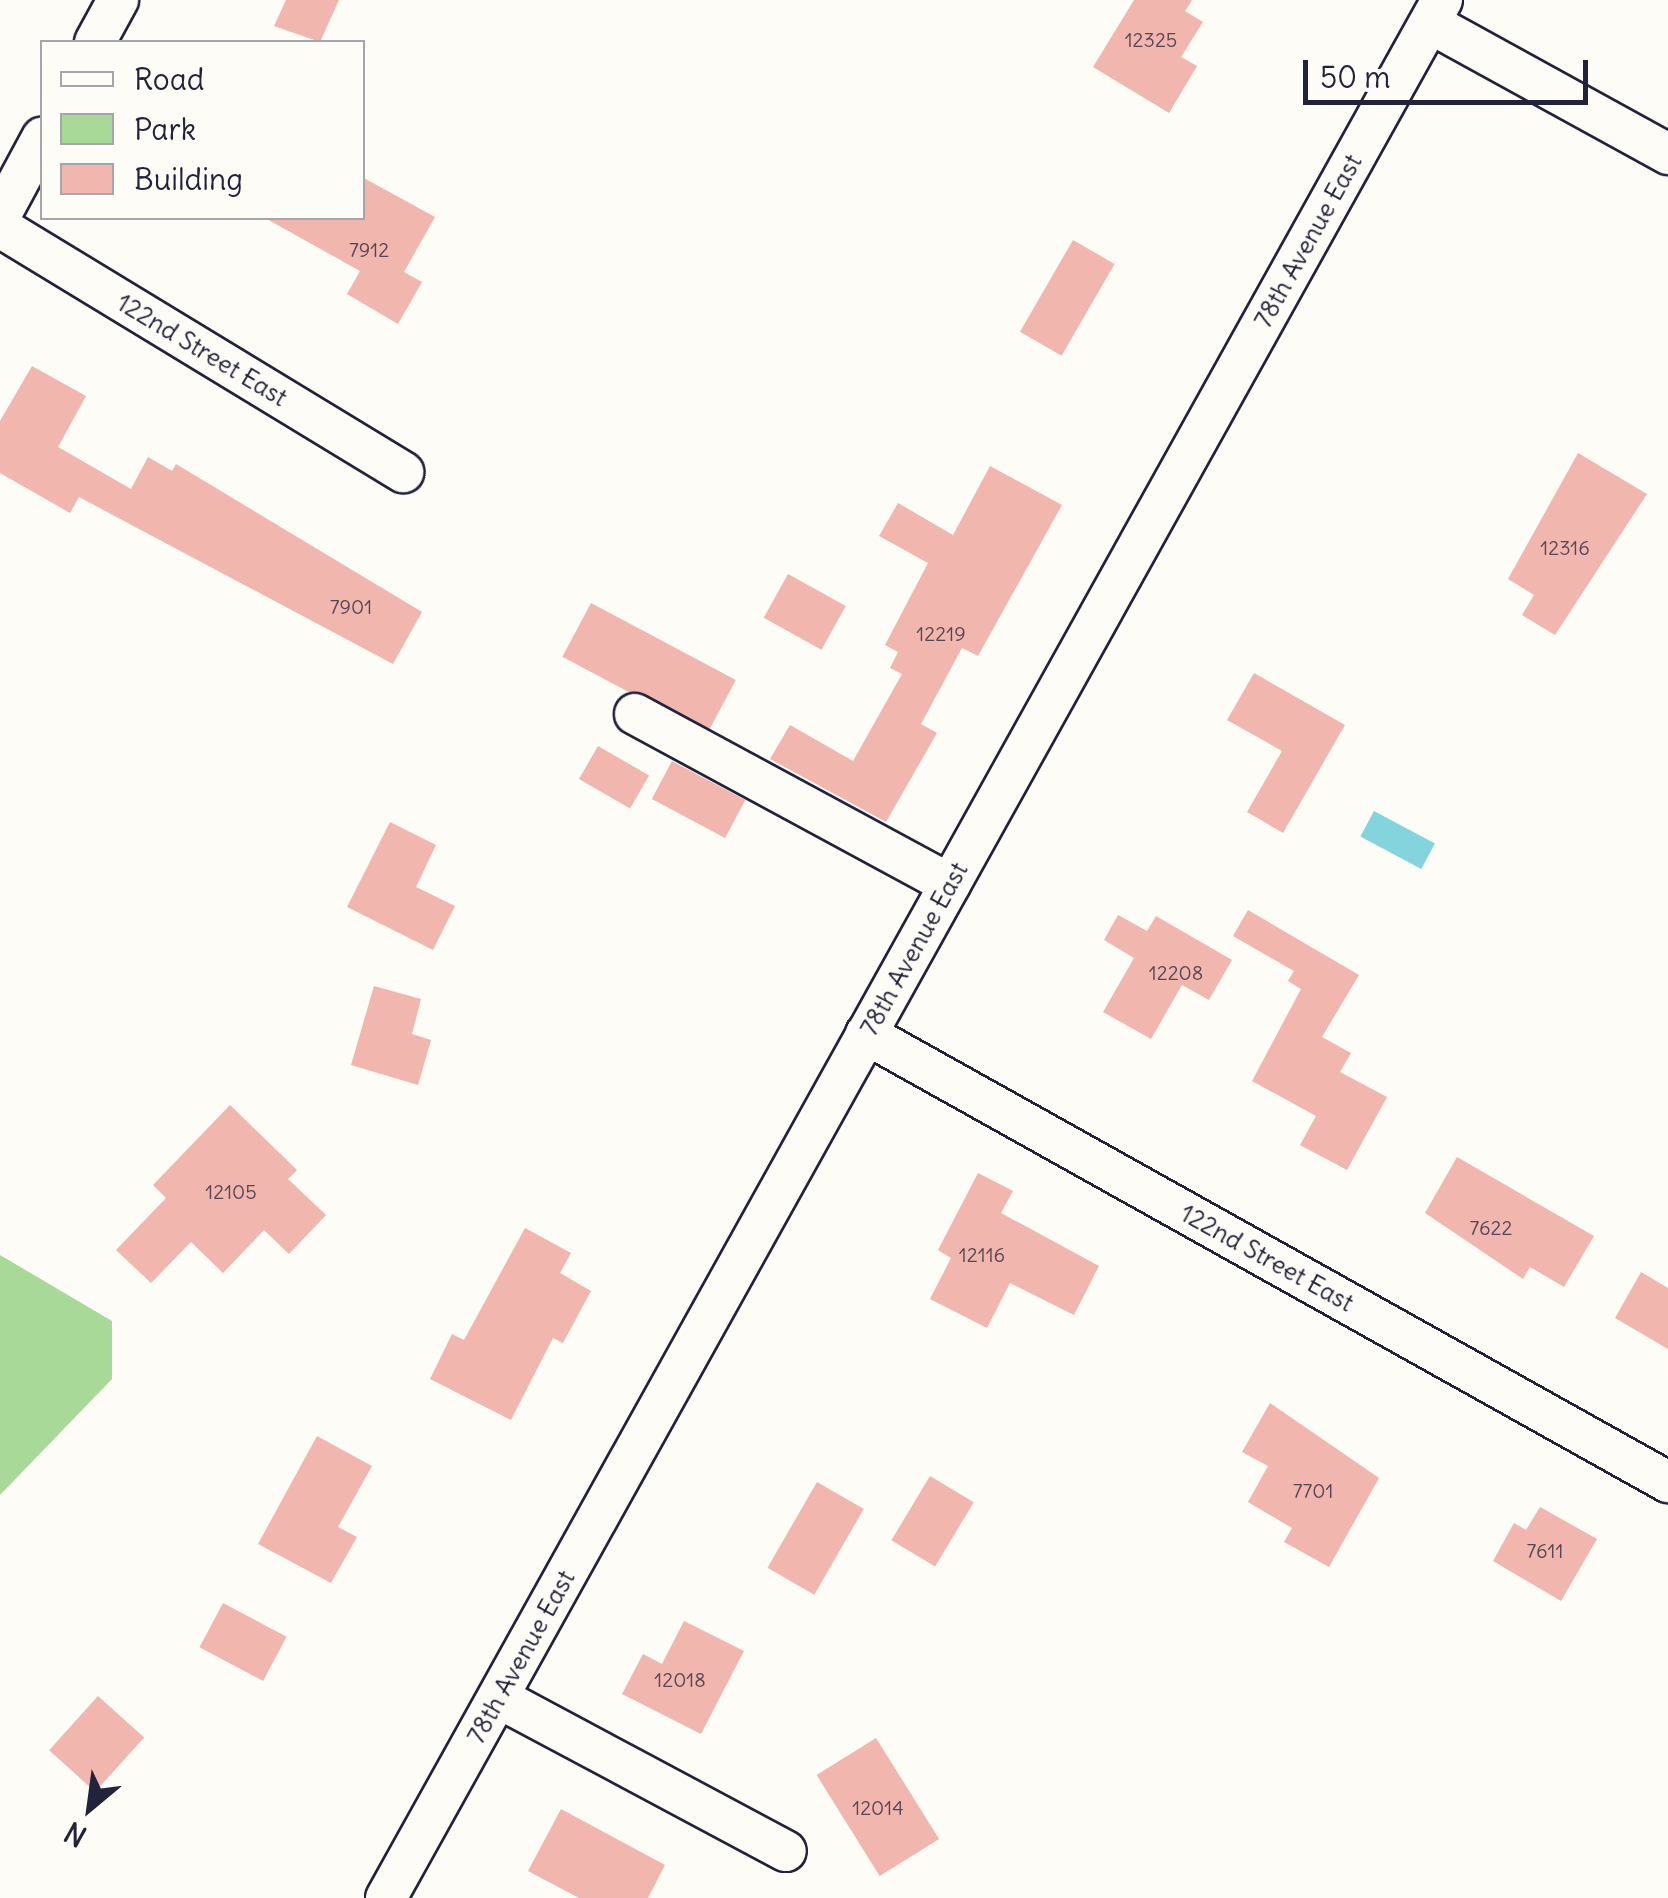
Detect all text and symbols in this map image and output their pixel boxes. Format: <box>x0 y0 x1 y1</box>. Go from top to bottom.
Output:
house number: 12325 <box>1125 27 1177 51</box>
legend <box>40 40 365 220</box>
scale bar <box>1308 40 1593 102</box>
text: 50 m <box>1320 58 1390 96</box>
text: Road <box>134 60 204 98</box>
text: Park <box>134 110 196 148</box>
street label: 78th Avenue East <box>1248 149 1368 333</box>
text: Building <box>134 160 243 198</box>
house number: 7912 <box>349 237 389 261</box>
street label: 122nd Street East <box>111 287 293 413</box>
house number: 12316 <box>1540 535 1590 559</box>
house number: 7901 <box>330 594 372 618</box>
house number: 12219 <box>916 621 966 645</box>
street label: 78th Avenue East <box>854 857 974 1041</box>
house number: 12208 <box>1149 960 1203 984</box>
house number: 12105 <box>205 1179 257 1203</box>
street label: 122nd Street East <box>1175 1198 1359 1318</box>
house number: 7622 <box>1470 1215 1512 1239</box>
house number: 12116 <box>959 1242 1005 1266</box>
house number: 7701 <box>1293 1478 1333 1502</box>
house number: 7611 <box>1527 1538 1563 1562</box>
street label: 78th Avenue East <box>461 1565 581 1749</box>
house number: 12018 <box>654 1667 706 1691</box>
north arrow <box>40 1758 140 1858</box>
house number: 12014 <box>852 1795 904 1819</box>
text: N <box>58 1814 93 1855</box>

